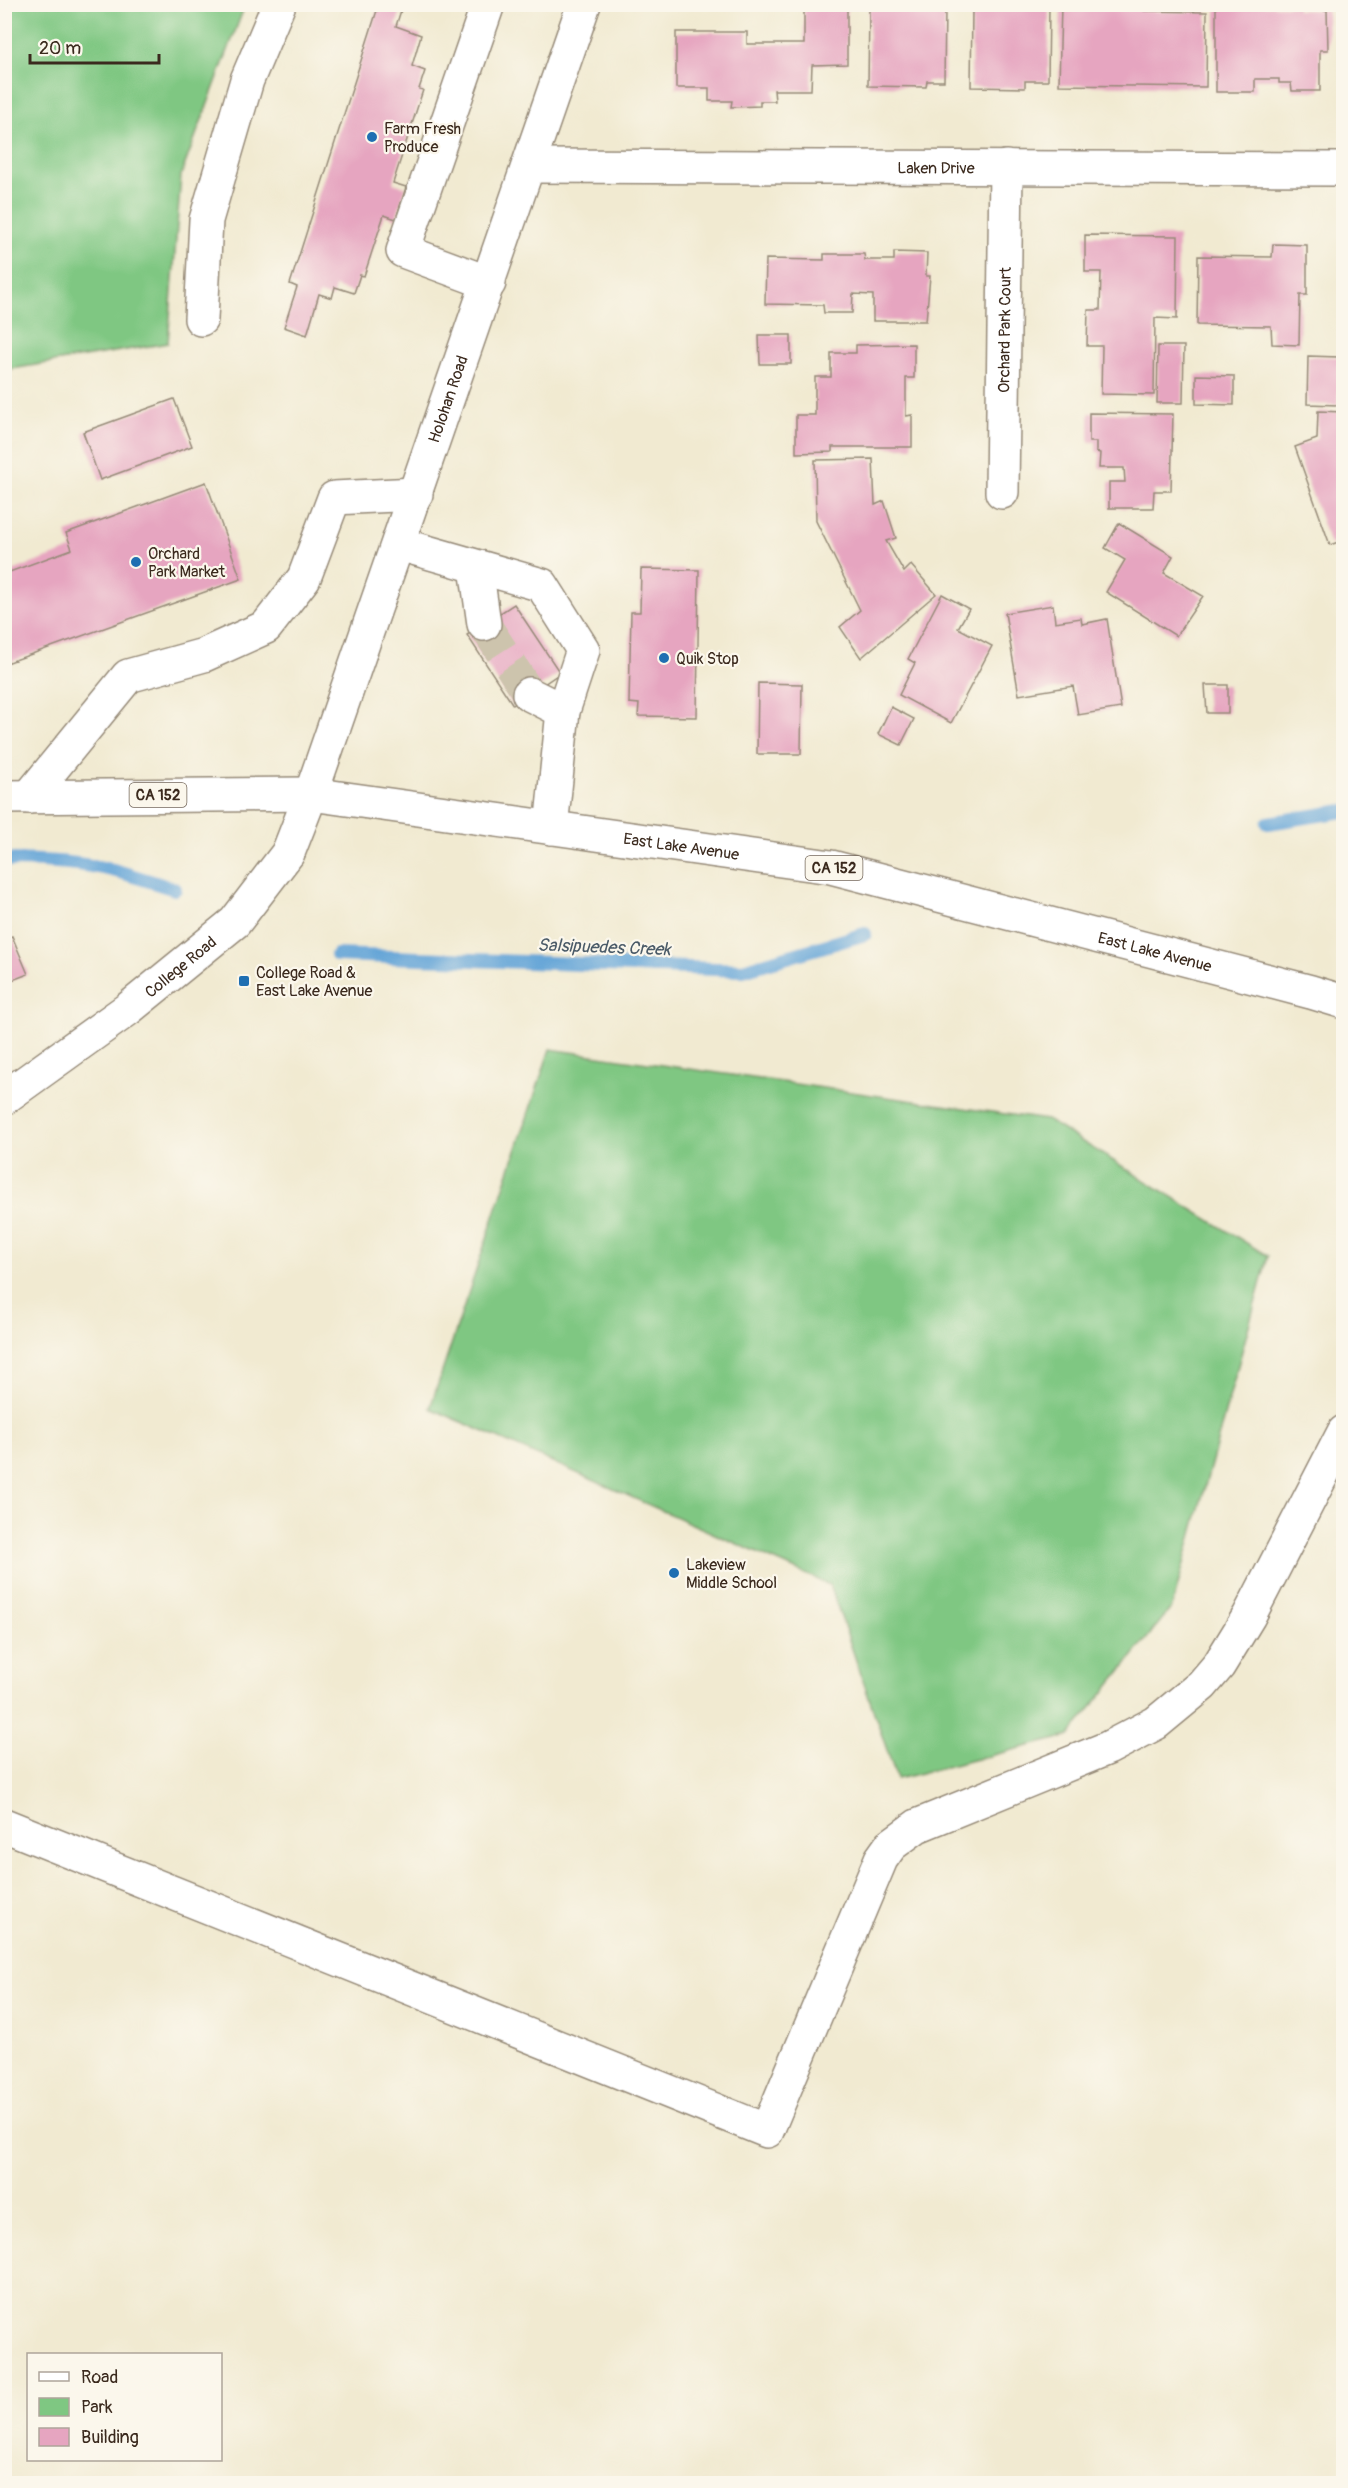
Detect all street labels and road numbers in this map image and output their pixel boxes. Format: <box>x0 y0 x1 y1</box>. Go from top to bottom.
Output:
street label: Laken Drive <box>897 158 975 179</box>
street label: Orchard Park Court <box>994 266 1016 393</box>
street label: Holohan Road <box>424 353 473 446</box>
road number: CA 152 <box>130 783 186 807</box>
street label: East Lake Avenue <box>622 829 740 865</box>
road number: CA 152 <box>806 856 862 880</box>
street label: East Lake Avenue <box>1096 928 1214 977</box>
street label: College Road <box>141 932 221 1002</box>

